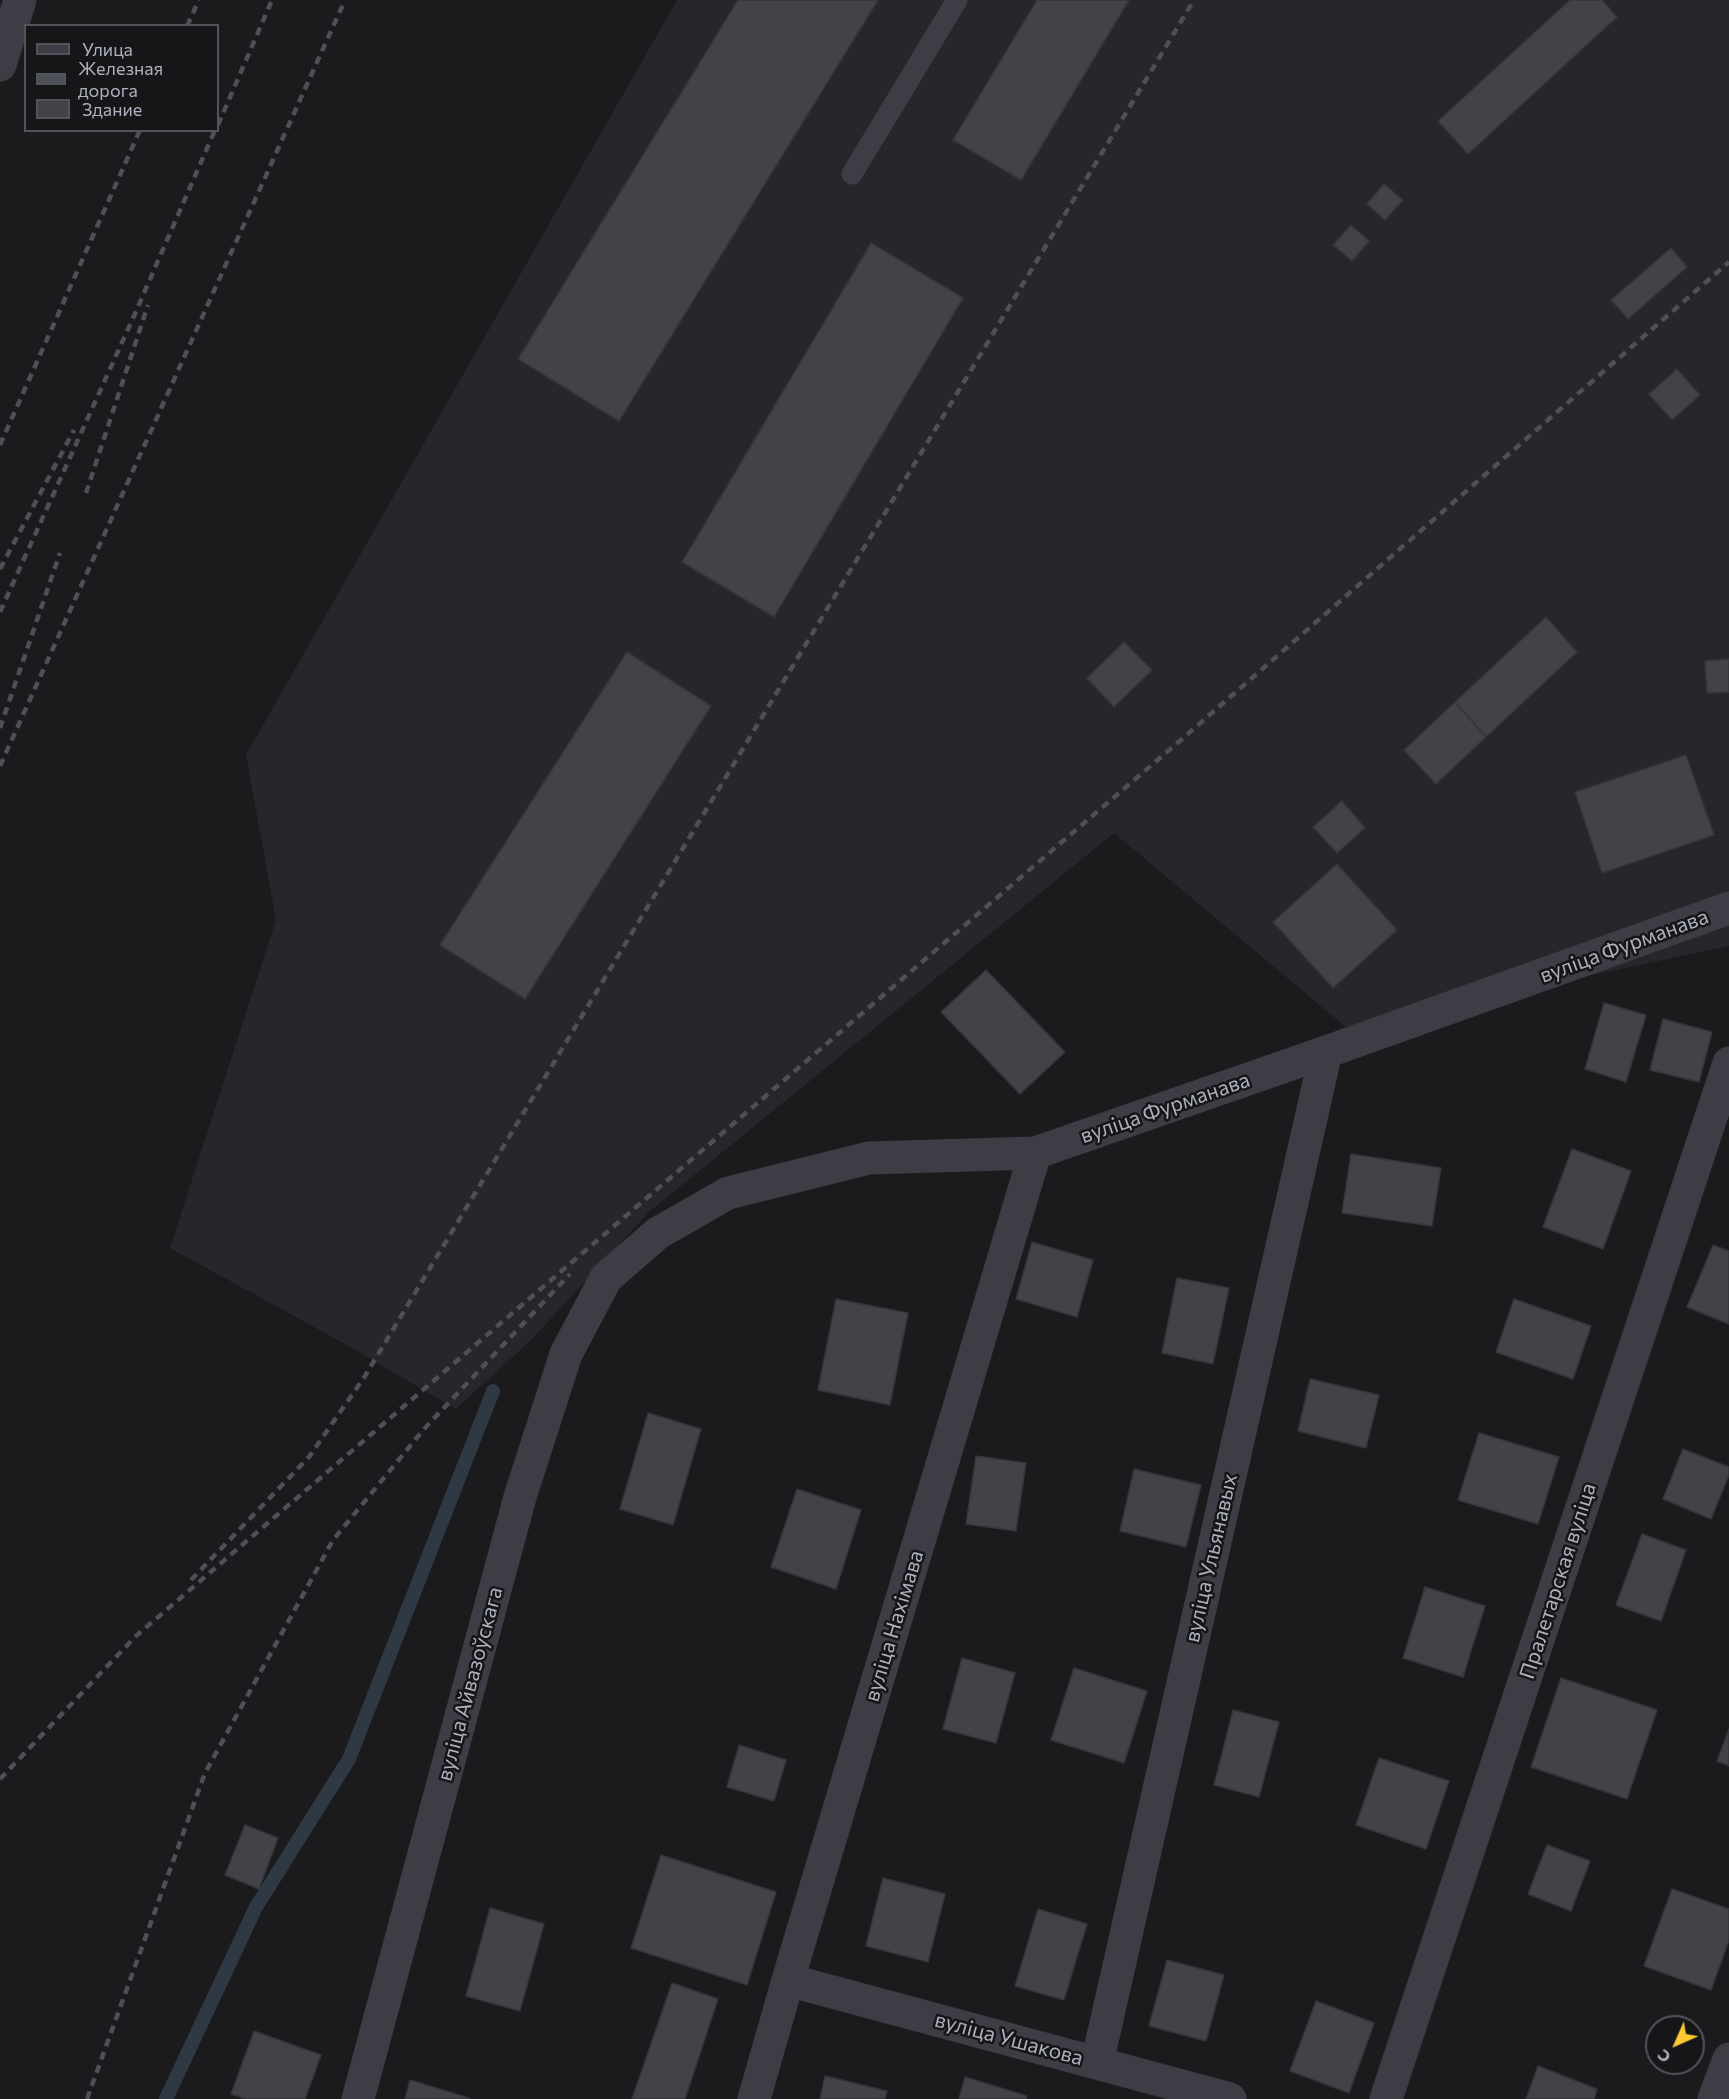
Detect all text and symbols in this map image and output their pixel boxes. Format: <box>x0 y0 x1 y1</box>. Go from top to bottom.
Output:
legend <box>24 24 219 132</box>
text: Улица <box>82 38 133 60</box>
text: Железная дорога <box>78 57 163 101</box>
text: Здание <box>82 98 142 120</box>
street label: вуліца Фурманава <box>1536 904 1712 988</box>
street label: вуліца Фурманава <box>1077 1067 1253 1149</box>
street label: вуліца Ульянавых <box>1179 1471 1243 1645</box>
street label: Пралетарская вуліца <box>1514 1480 1602 1682</box>
street label: вуліца Нахімава <box>859 1547 929 1705</box>
street label: вуліца Айвазоўскага <box>432 1584 508 1784</box>
street label: вуліца Ушакова <box>932 2007 1086 2071</box>
north arrow <box>1645 2015 1705 2075</box>
text: С <box>1653 2046 1674 2067</box>

